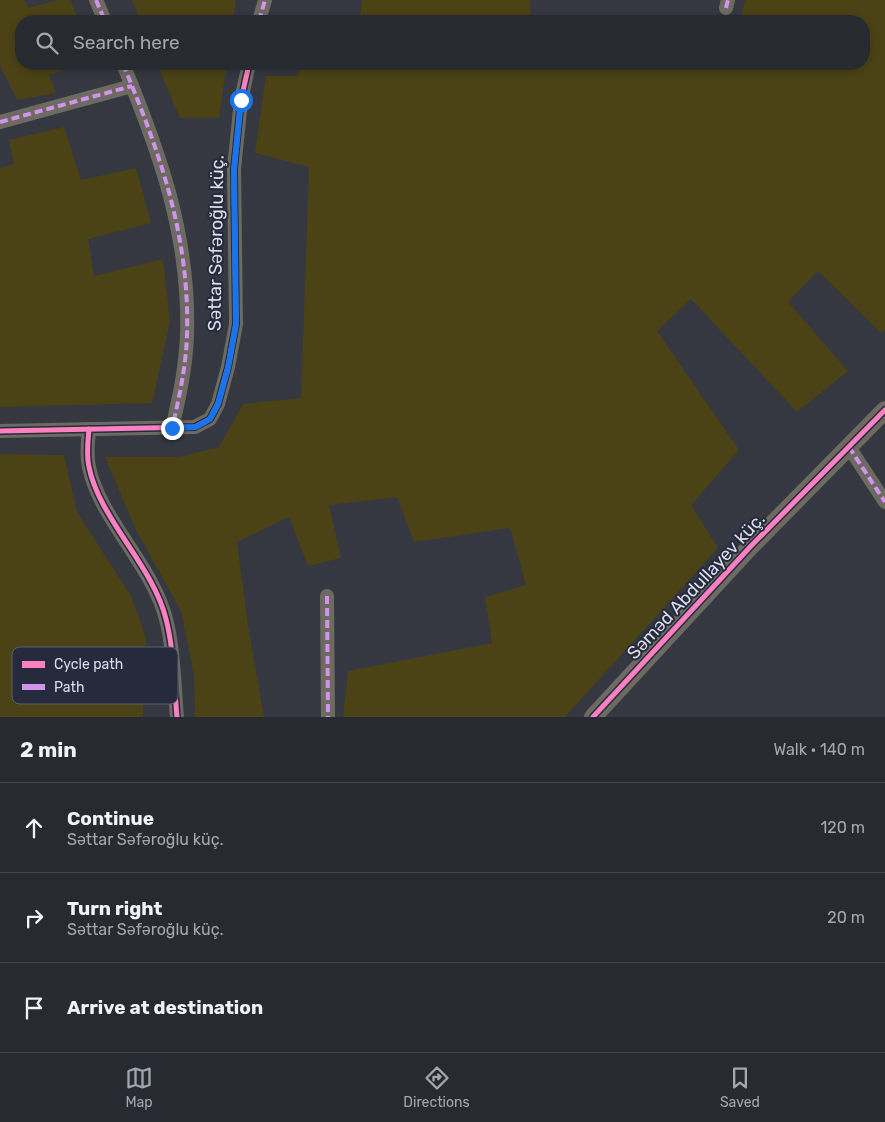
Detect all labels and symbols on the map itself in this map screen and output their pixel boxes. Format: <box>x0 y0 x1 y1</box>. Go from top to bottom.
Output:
route start <box>230 89 253 112</box>
street label: Səttar Səfəroğlu küç. <box>203 155 229 331</box>
route end <box>161 417 184 440</box>
street label: Səməd Abdullayev küç. <box>622 508 770 664</box>
legend <box>12 647 178 704</box>
text: Cycle path <box>54 656 123 673</box>
text: Path <box>54 679 85 696</box>

